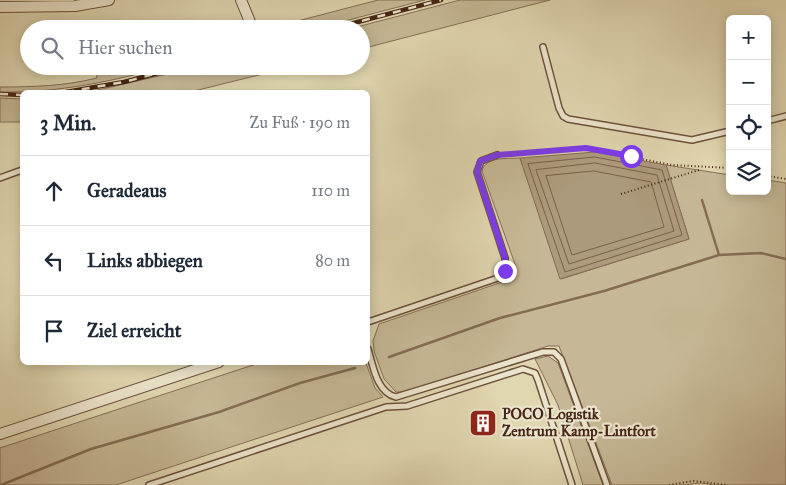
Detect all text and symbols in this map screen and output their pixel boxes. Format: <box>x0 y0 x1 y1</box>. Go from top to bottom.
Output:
map controls <box>726 15 771 195</box>
button: + <box>726 15 771 60</box>
search box <box>20 20 370 75</box>
icon: search <box>38 34 66 62</box>
text: Hier suchen <box>78 36 172 59</box>
button: − <box>726 60 771 105</box>
button: locate <box>726 105 771 150</box>
text: 3 Min. <box>40 110 96 136</box>
text: Zu Fuß · 190 m <box>250 113 350 132</box>
route start <box>620 145 643 168</box>
button: layers <box>726 150 771 195</box>
icon: ahead <box>40 177 68 205</box>
text: Geradeaus <box>87 179 166 202</box>
text: 110 m <box>311 181 350 200</box>
icon: left <box>40 247 68 275</box>
text: Links abbiegen <box>87 249 203 272</box>
text: 80 m <box>315 251 350 270</box>
route end <box>494 260 517 283</box>
icon: arrive <box>40 317 68 345</box>
text: Ziel erreicht <box>87 319 181 342</box>
place label: POCO Logistik Zentrum Kamp-Lintfort <box>502 405 656 441</box>
building icon: POCO Logistik Zentrum Kamp-Lintfort <box>468 408 498 438</box>

